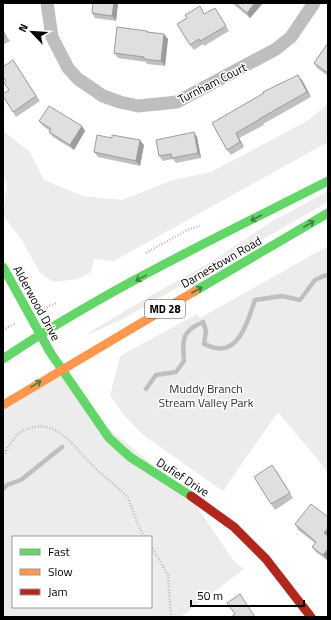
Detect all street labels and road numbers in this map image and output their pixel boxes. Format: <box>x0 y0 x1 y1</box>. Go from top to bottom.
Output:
street label: Turnham Court <box>174 57 250 108</box>
street label: Darnestown Road <box>177 231 265 293</box>
street label: Alderwood Drive <box>8 262 66 344</box>
road number: MD 28 <box>145 300 185 318</box>
street label: Dufief Drive <box>153 453 213 501</box>

